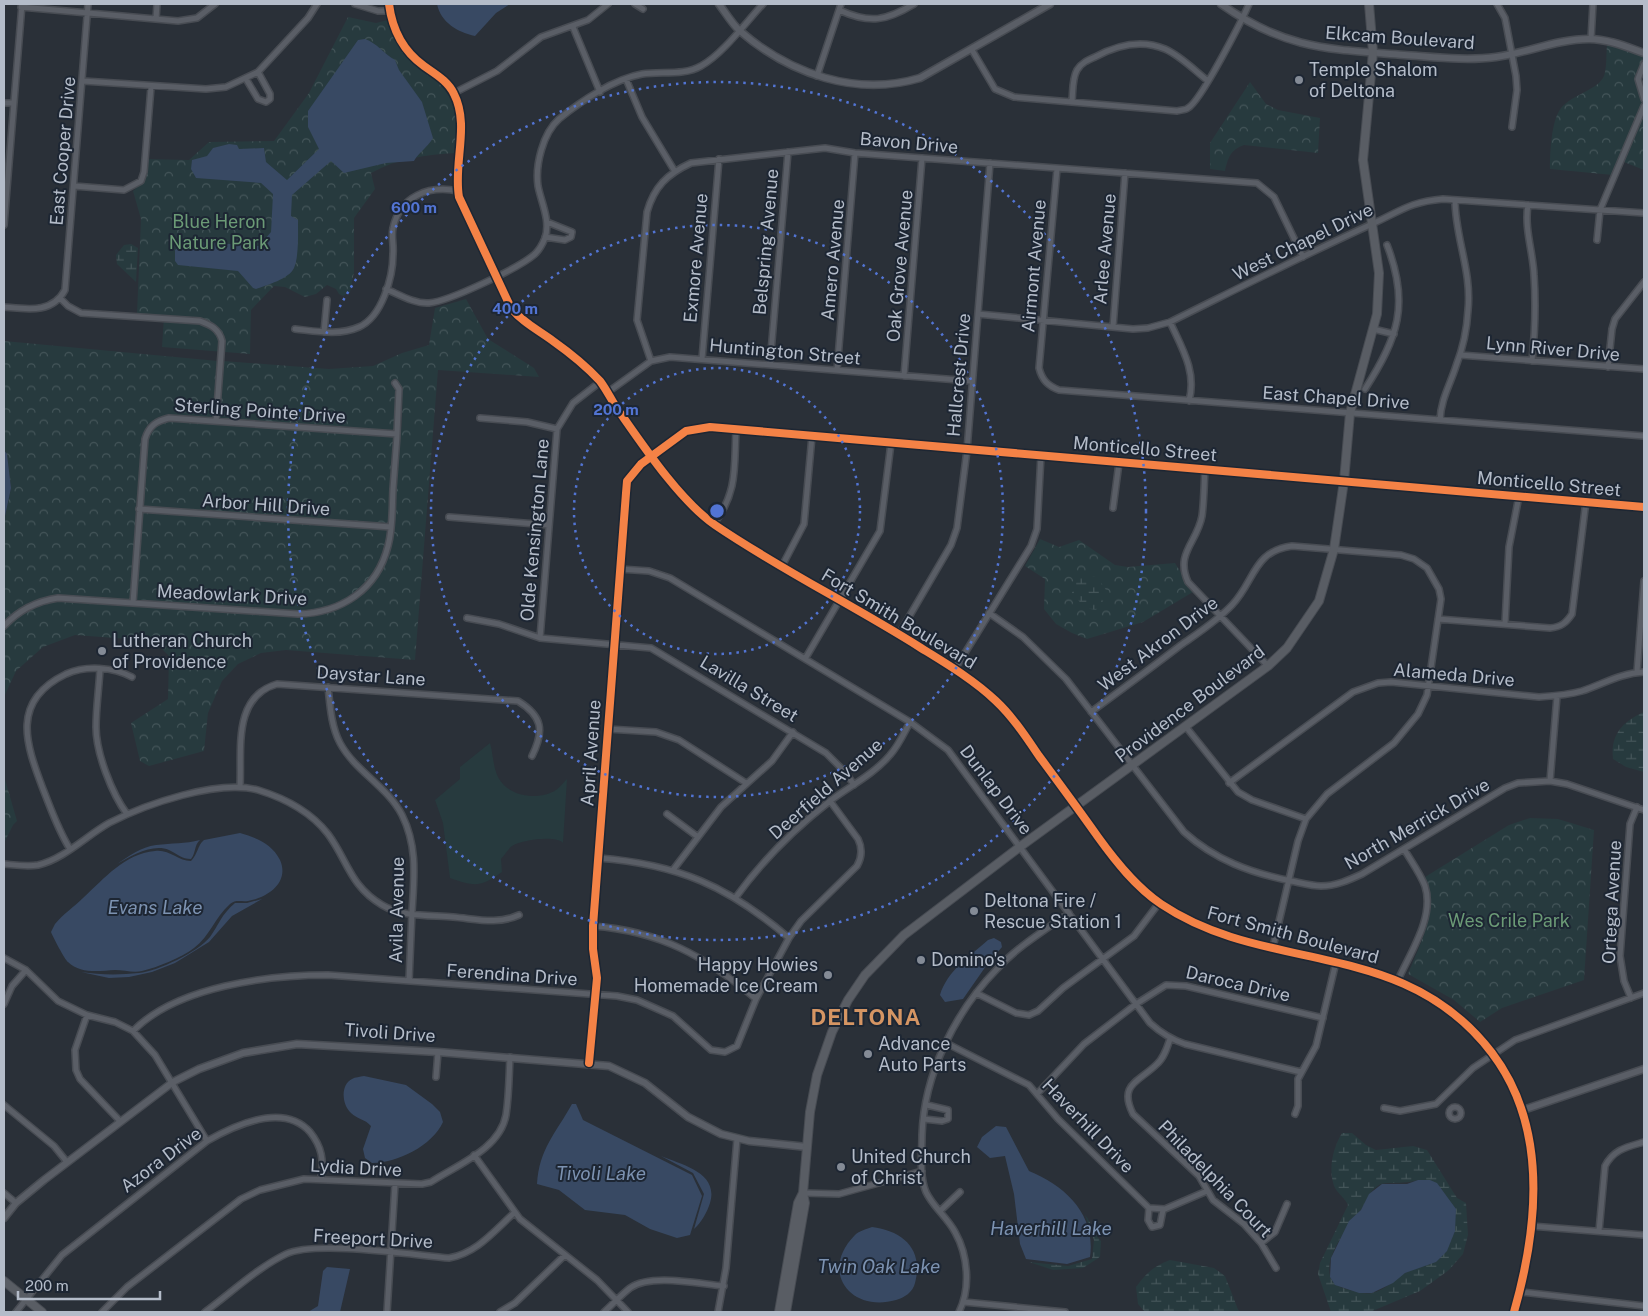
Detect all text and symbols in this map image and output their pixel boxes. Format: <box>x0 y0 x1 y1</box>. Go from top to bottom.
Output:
street label: Elkcam Boulevard <box>1325 22 1476 53</box>
place label: Temple Shalom of Deltona <box>1309 59 1438 101</box>
marker: Temple Shalom of Deltona <box>1293 74 1305 86</box>
street label: East Cooper Drive <box>46 76 79 226</box>
street label: Bavon Drive <box>859 128 959 157</box>
street label: Belspring Avenue <box>749 168 782 316</box>
street label: Oak Grove Avenue <box>882 189 917 343</box>
street label: Exmore Avenue <box>679 192 712 324</box>
street label: Arlee Avenue <box>1089 193 1120 305</box>
street label: Amero Avenue <box>817 198 848 321</box>
text: 600 m <box>391 199 437 216</box>
street label: Airmont Avenue <box>1017 199 1050 333</box>
street label: West Chapel Drive <box>1229 199 1376 285</box>
park label: Blue Heron Nature Park <box>169 211 269 253</box>
text: 400 m <box>492 300 538 317</box>
street label: Hallcrest Drive <box>943 312 974 438</box>
street label: Lynn River Drive <box>1485 332 1621 365</box>
street label: Huntington Street <box>708 334 862 369</box>
street label: East Chapel Drive <box>1262 382 1410 413</box>
street label: Sterling Pointe Drive <box>174 394 347 427</box>
text: 200 m <box>593 401 639 418</box>
street label: Monticello Street <box>1072 432 1218 465</box>
street label: Olde Kensington Lane <box>516 438 553 622</box>
street label: Monticello Street <box>1476 467 1622 500</box>
street label: Arbor Hill Drive <box>201 490 331 519</box>
centre of rings <box>708 502 726 520</box>
street label: Fort Smith Boulevard <box>818 564 980 673</box>
street label: Meadowlark Drive <box>156 580 308 609</box>
street label: West Akron Drive <box>1094 592 1222 695</box>
place label: Lutheran Church of Providence <box>112 630 252 672</box>
street label: Providence Boulevard <box>1111 641 1269 767</box>
marker: Lutheran Church of Providence <box>96 645 108 657</box>
street label: Lavilla Street <box>696 651 802 726</box>
street label: Alameda Drive <box>1392 659 1516 690</box>
street label: Daystar Lane <box>316 661 426 690</box>
street label: April Avenue <box>576 699 605 807</box>
street label: Deerfield Avenue <box>765 734 887 844</box>
street label: Dunlap Drive <box>956 741 1037 839</box>
street label: North Merrick Drive <box>1341 773 1493 874</box>
street label: Ortega Avenue <box>1598 840 1625 964</box>
street label: Avila Avenue <box>385 856 408 964</box>
place label: Deltona Fire / Rescue Station 1 <box>984 890 1122 932</box>
water label: Evans Lake <box>108 896 202 918</box>
street label: Fort Smith Boulevard <box>1205 901 1381 968</box>
marker: Deltona Fire / Rescue Station 1 <box>968 905 980 917</box>
park label: Wes Crile Park <box>1448 910 1570 931</box>
place label: Domino's <box>931 949 1005 970</box>
place label: Happy Howies Homemade Ice Cream <box>634 954 818 996</box>
marker: Domino's <box>915 954 927 966</box>
street label: Ferendina Drive <box>446 959 578 990</box>
street label: Daroca Drive <box>1184 961 1292 1006</box>
marker: Happy Howies Homemade Ice Cream <box>822 969 834 981</box>
district label: DELTONA <box>811 1004 921 1030</box>
street label: Tivoli Drive <box>344 1019 436 1046</box>
place label: Advance Auto Parts <box>878 1033 966 1075</box>
marker: Advance Auto Parts <box>862 1048 874 1060</box>
street label: Haverhill Drive <box>1038 1074 1138 1177</box>
street label: Philadelphia Court <box>1154 1116 1277 1242</box>
street label: Azora Drive <box>116 1122 205 1197</box>
place label: United Church of Christ <box>851 1146 971 1188</box>
street label: Lydia Drive <box>310 1155 402 1180</box>
marker: United Church of Christ <box>835 1161 847 1173</box>
water label: Tivoli Lake <box>556 1162 646 1184</box>
water label: Haverhill Lake <box>990 1217 1112 1239</box>
street label: Freeport Drive <box>313 1225 434 1252</box>
water label: Twin Oak Lake <box>818 1255 940 1277</box>
scale bar <box>18 1268 160 1300</box>
text: 200 m <box>25 1277 69 1294</box>

